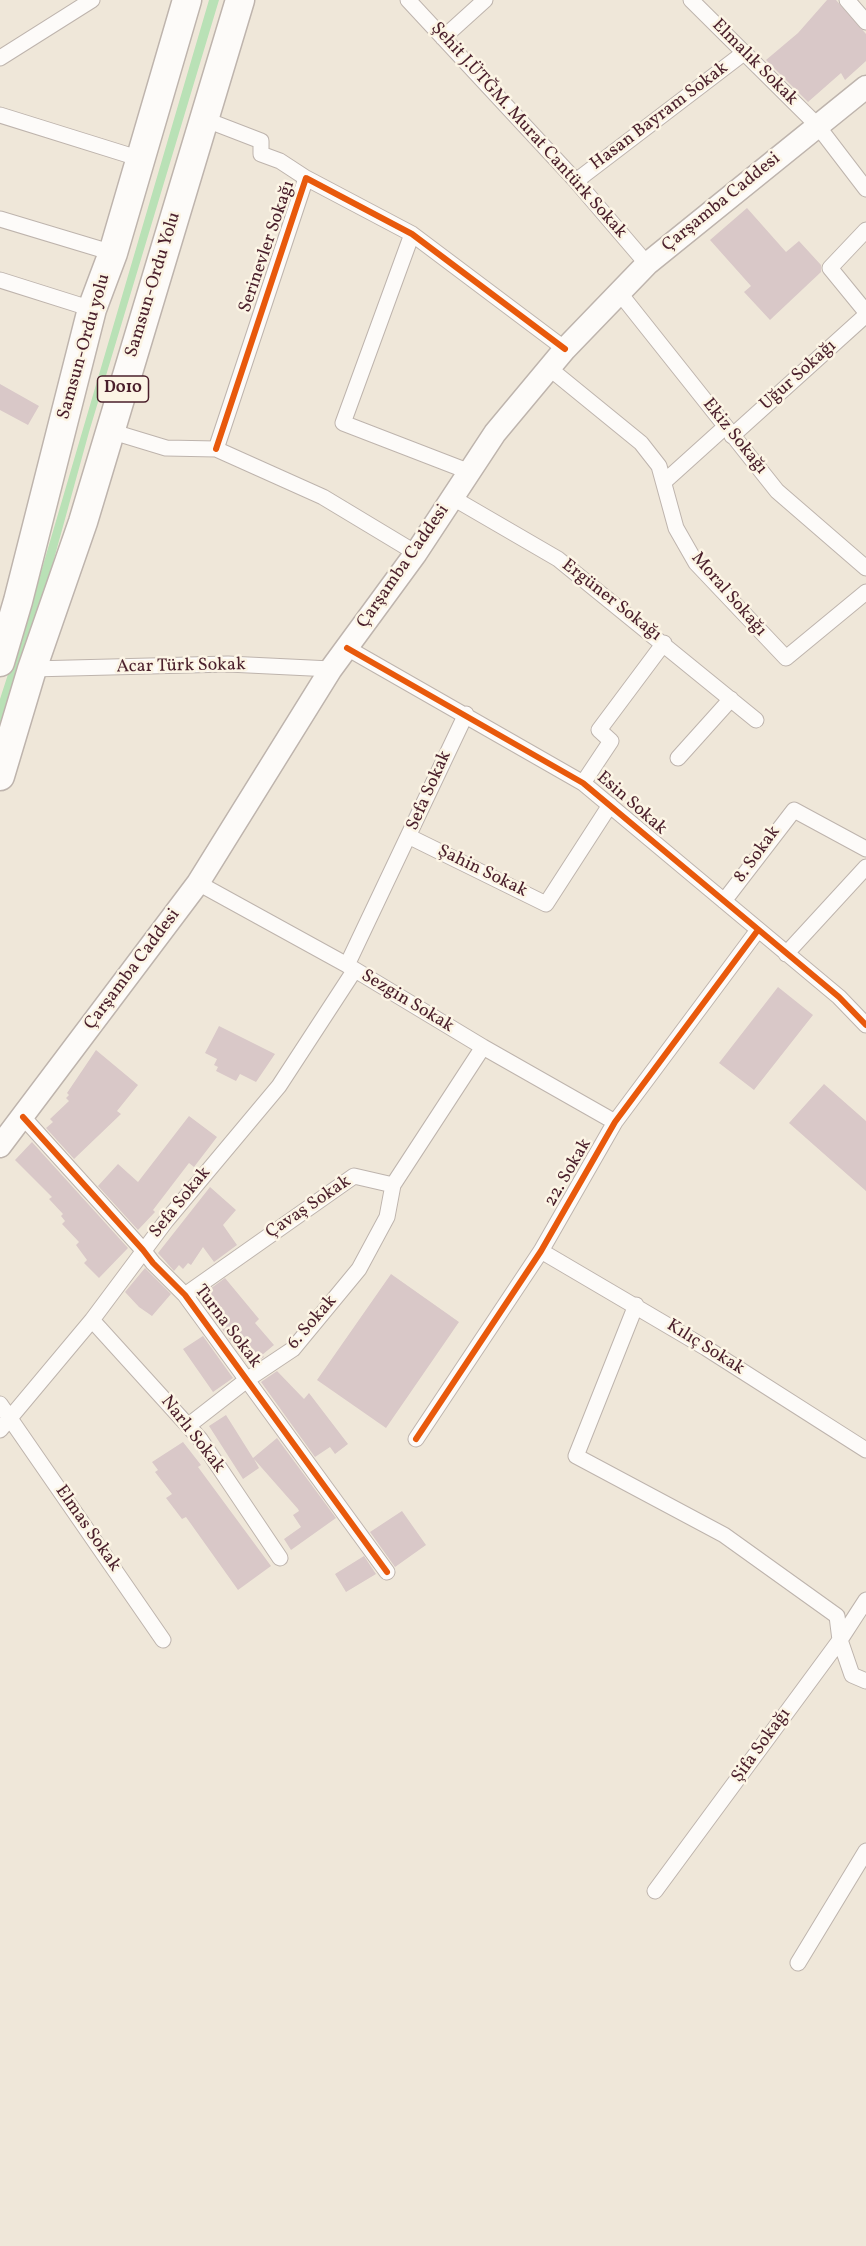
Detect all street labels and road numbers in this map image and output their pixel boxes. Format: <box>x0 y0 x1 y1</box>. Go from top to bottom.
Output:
street label: Elmalık Sokak <box>706 15 802 111</box>
street label: Şehit J.ÜTĞM. Murat Cantürk Sokak <box>425 18 631 244</box>
street label: Hasan Bayram Sokak <box>587 58 733 176</box>
street label: Çarşamba Caddesi <box>658 149 786 257</box>
street label: Serinevler Sokağı <box>235 178 301 316</box>
street label: Samsun-Ordu Yolu <box>122 210 186 360</box>
street label: Samsun-Ordu yolu <box>54 272 116 422</box>
street label: Uğur Sokağı <box>756 336 842 416</box>
road number: D010 <box>98 376 148 402</box>
street label: Ekiz Sokağı <box>697 395 771 479</box>
street label: Çarşamba Caddesi <box>353 501 455 633</box>
street label: Moral Sokağı <box>686 549 770 641</box>
street label: Ergüner Sokağı <box>557 555 665 647</box>
street label: Acar Türk Sokak <box>116 655 246 679</box>
street label: Sefa Sokak <box>403 748 457 834</box>
street label: Esin Sokak <box>591 768 671 840</box>
street label: 8. Sokak <box>730 822 786 888</box>
street label: Şahin Sokak <box>434 841 530 903</box>
street label: Çarşamba Caddesi <box>80 905 186 1035</box>
street label: Sezgin Sokak <box>357 966 457 1038</box>
street label: 22. Sokak <box>541 1135 597 1211</box>
street label: Sefa Sokak <box>146 1163 216 1243</box>
street label: Çavaş Sokak <box>262 1172 356 1244</box>
street label: Turna Sokak <box>189 1281 265 1373</box>
street label: 6. Sokak <box>284 1291 342 1355</box>
street label: Kılıç Sokak <box>662 1316 748 1380</box>
street label: Narlı Sokak <box>155 1392 229 1478</box>
street label: Elmas Sokak <box>49 1482 125 1576</box>
street label: Şifa Sokağı <box>728 1705 796 1787</box>

